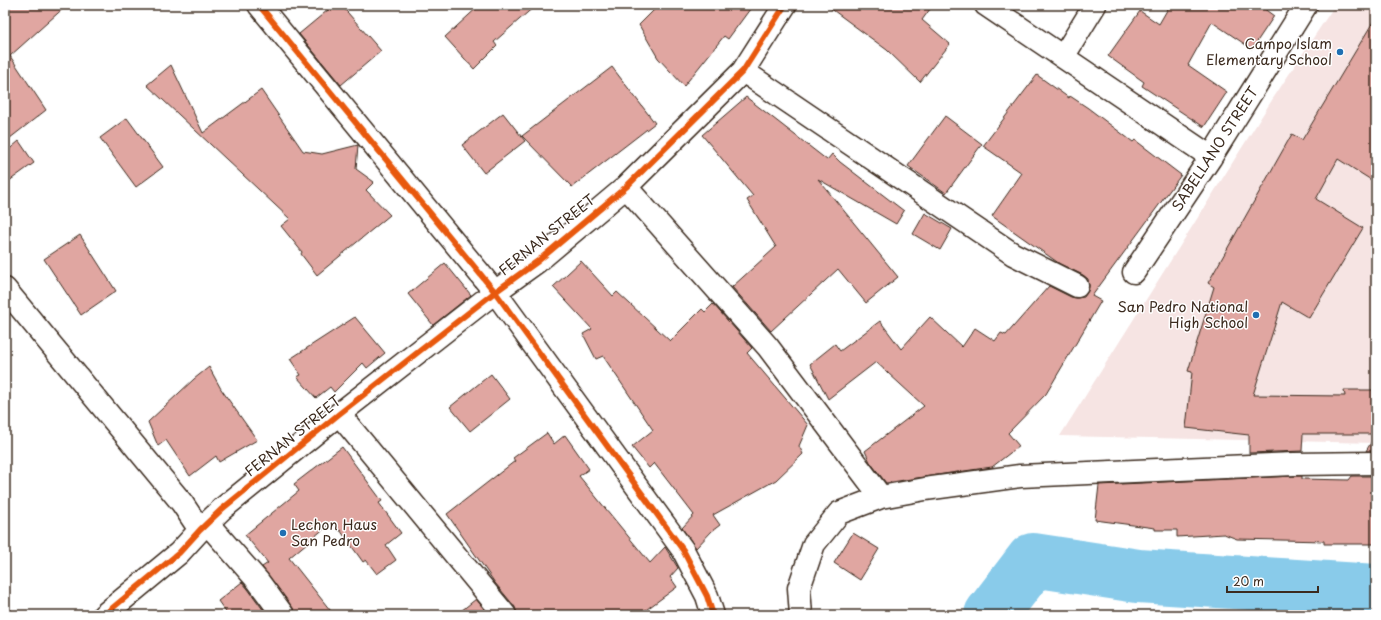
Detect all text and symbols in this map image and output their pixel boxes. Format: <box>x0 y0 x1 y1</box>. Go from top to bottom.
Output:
place label: Campo Islam Elementary School <box>1206 33 1332 70</box>
marker: Campo Islam Elementary School <box>1335 47 1345 57</box>
street label: SABELLANO STREET <box>1166 82 1263 215</box>
street label: FERNAN STREET <box>494 189 600 280</box>
place label: San Pedro National High School <box>1118 296 1248 333</box>
marker: San Pedro National High School <box>1251 310 1261 320</box>
street label: FERNAN STREET <box>240 390 346 481</box>
place label: Lechon Haus San Pedro <box>291 514 377 551</box>
marker: Lechon Haus San Pedro <box>278 528 288 538</box>
scale bar <box>1227 568 1318 594</box>
text: 20 m <box>1233 572 1264 590</box>

